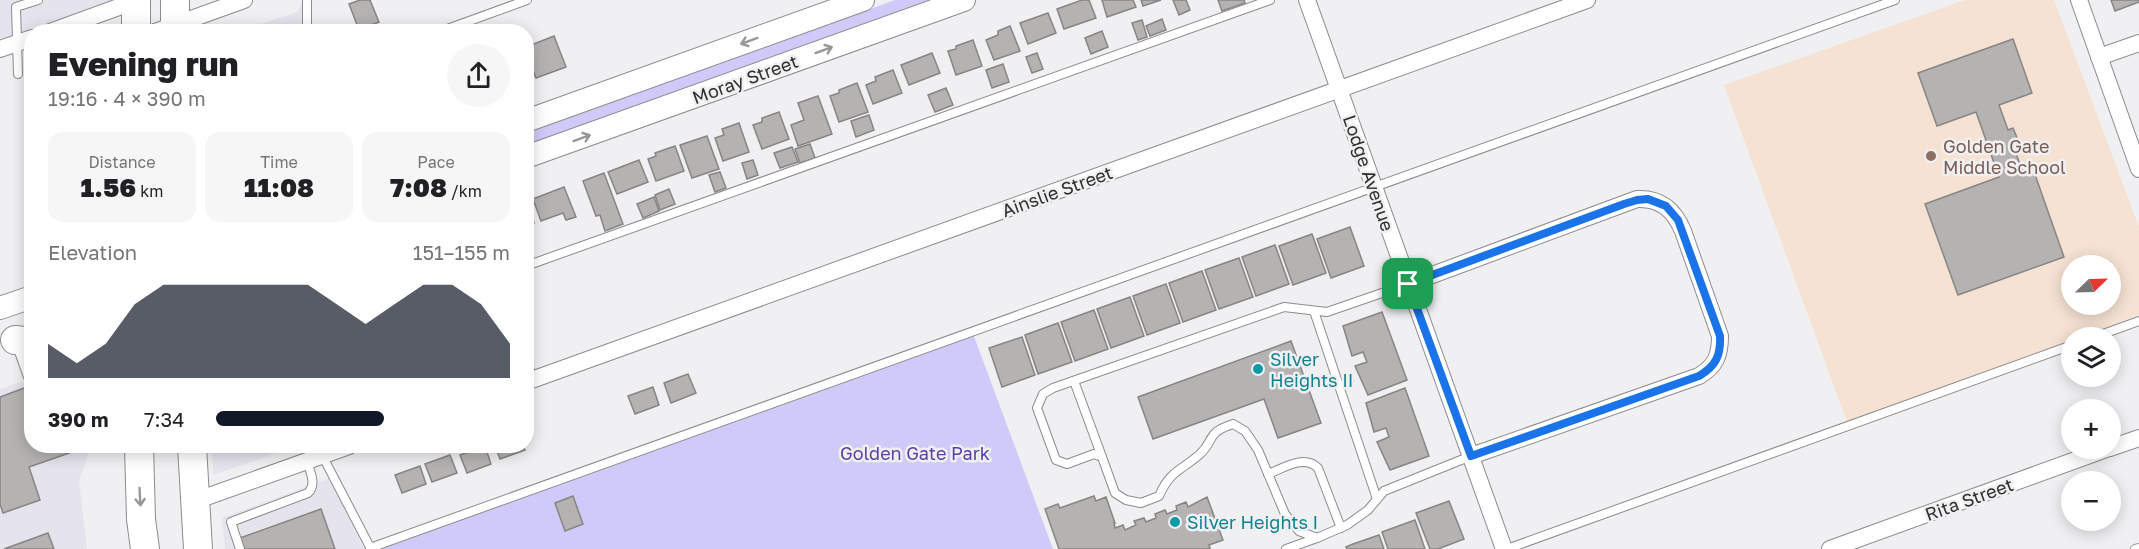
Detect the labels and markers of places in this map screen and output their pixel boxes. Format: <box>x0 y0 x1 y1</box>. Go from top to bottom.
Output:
place label: Golden Gate Middle School <box>1943 135 2066 178</box>
marker: Golden Gate Middle School <box>1924 149 1938 163</box>
pin <box>1382 258 1433 309</box>
place label: Silver Heights II <box>1270 348 1353 391</box>
marker: Silver Heights II <box>1251 362 1265 376</box>
place label: Silver Heights I <box>1187 511 1318 533</box>
marker: Silver Heights I <box>1168 515 1182 529</box>

